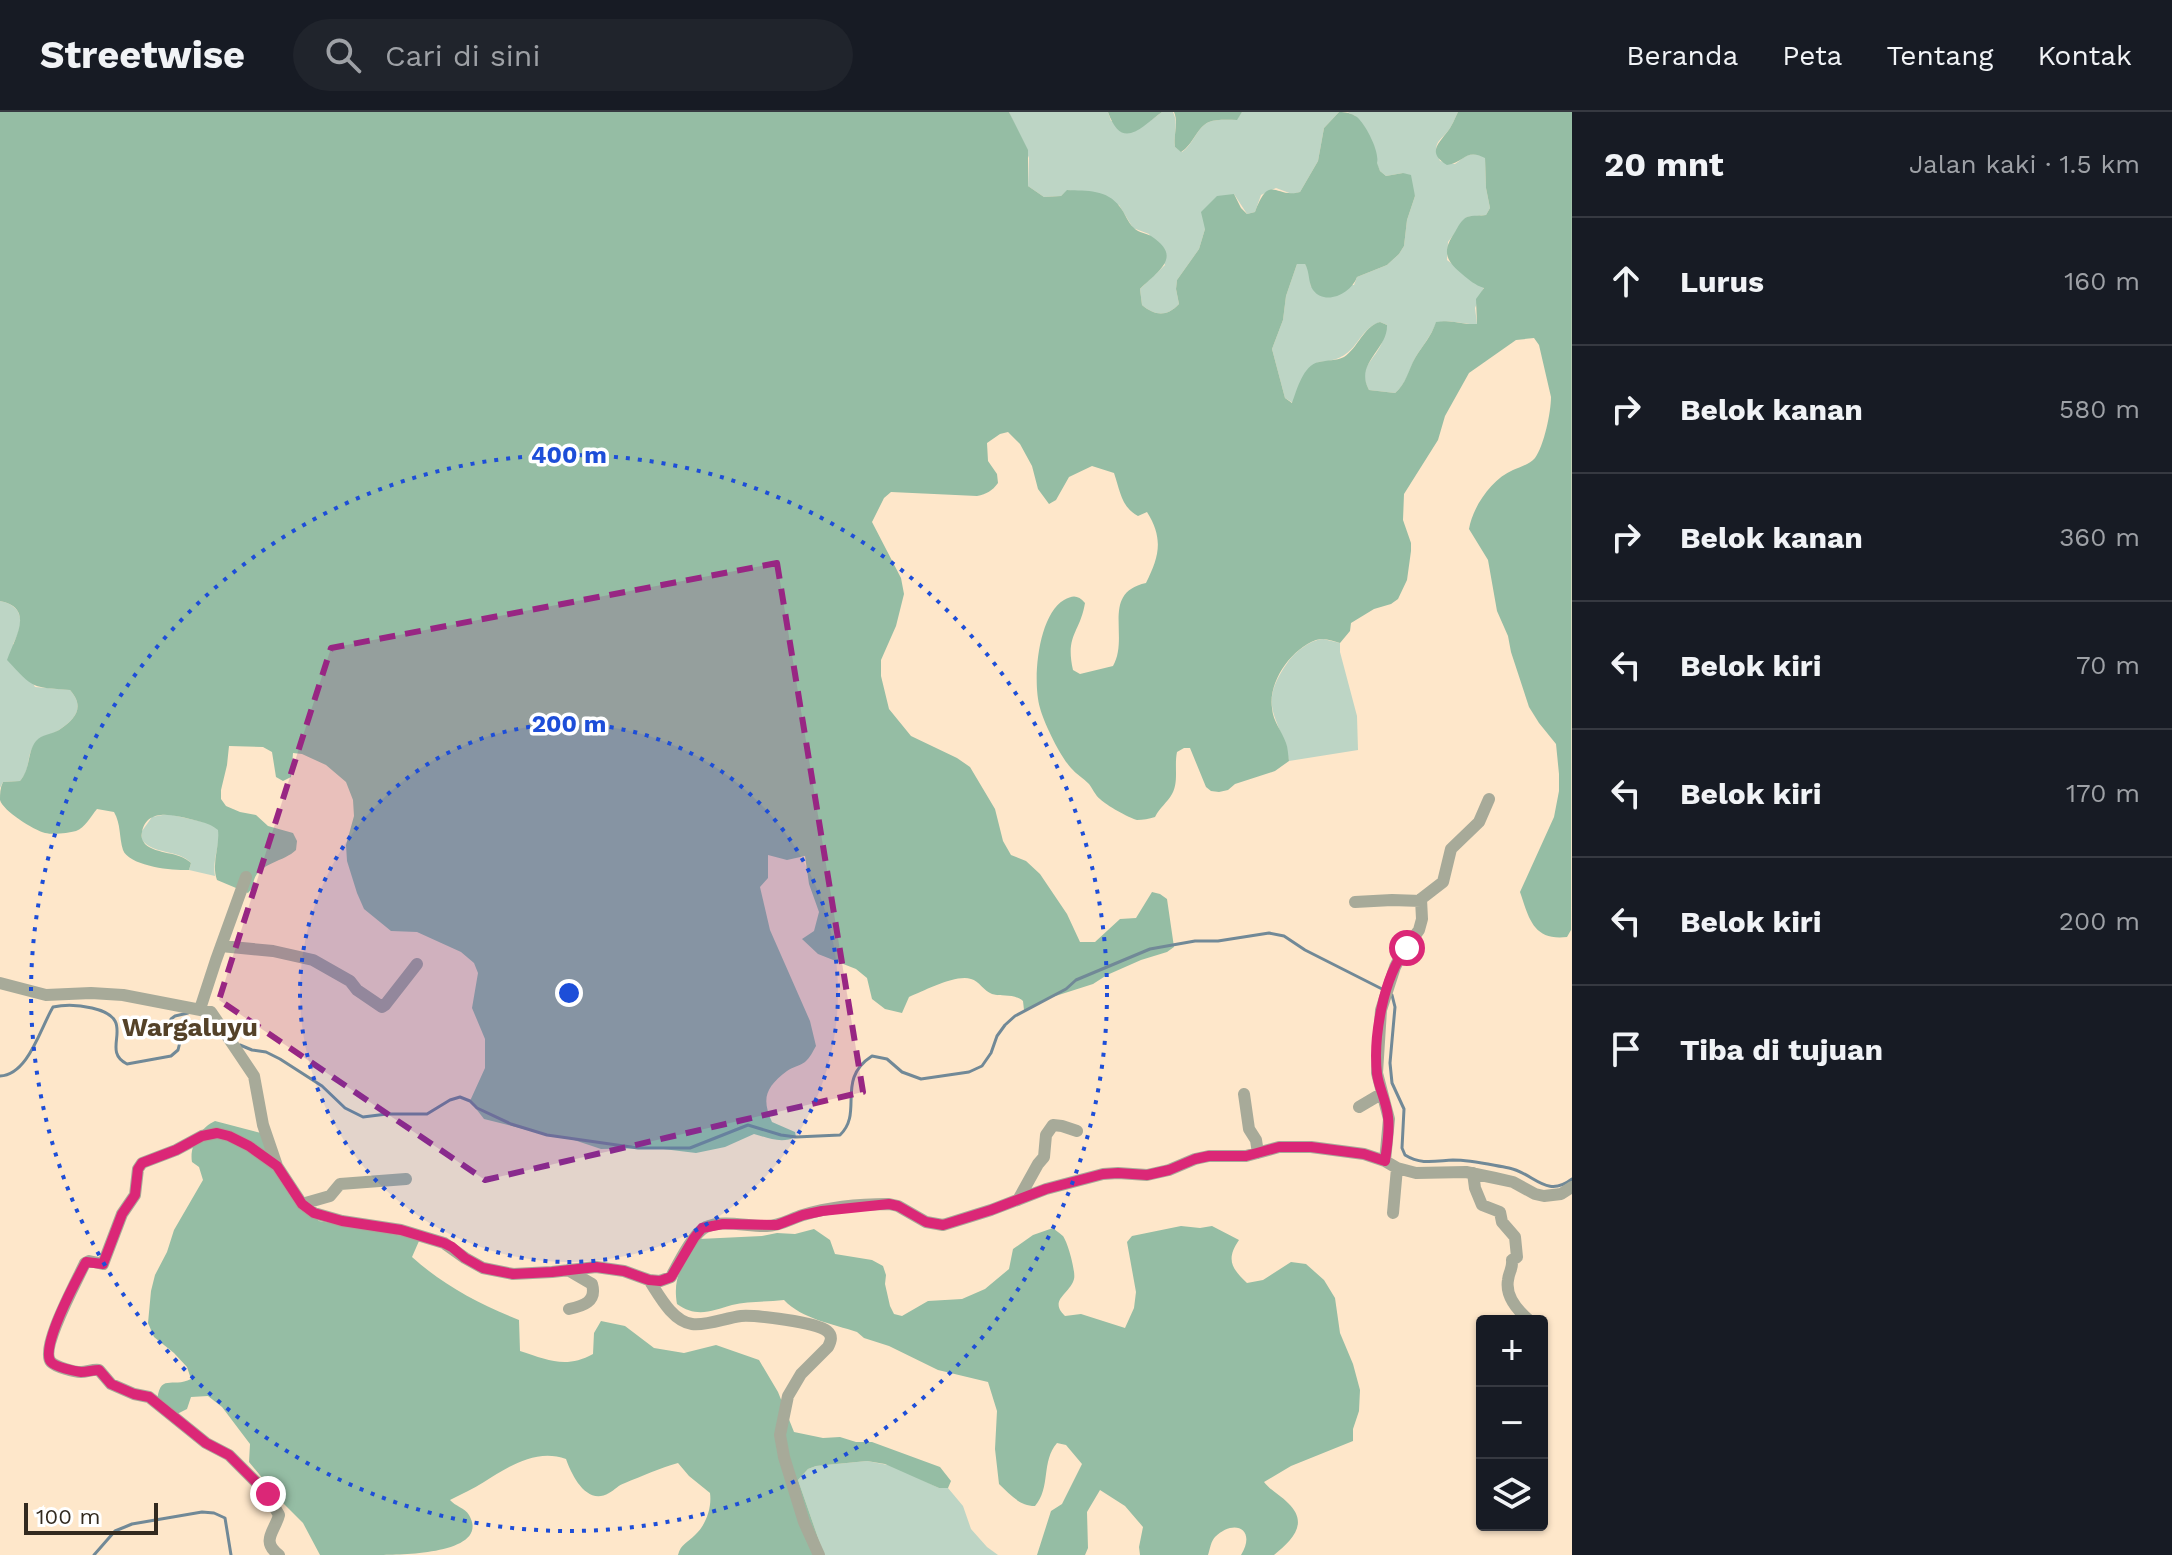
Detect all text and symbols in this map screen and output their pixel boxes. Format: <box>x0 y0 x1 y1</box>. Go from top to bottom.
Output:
search box <box>293 19 853 91</box>
text: Streetwise <box>40 33 245 77</box>
icon: search <box>321 33 365 77</box>
text: Cari di sini <box>385 38 540 73</box>
text: Beranda <box>1626 39 1738 72</box>
text: Peta <box>1782 39 1842 72</box>
text: Tentang <box>1886 39 1993 72</box>
text: Kontak <box>2037 39 2132 72</box>
text: 20 mnt <box>1604 144 1724 184</box>
text: Jalan kaki · 1.5 km <box>1909 149 2140 179</box>
icon: ahead <box>1604 259 1648 303</box>
text: Lurus <box>1680 264 1764 299</box>
text: 160 m <box>2064 266 2140 296</box>
icon: right <box>1604 387 1648 431</box>
text: Belok kanan <box>1680 392 1863 427</box>
text: 580 m <box>2059 394 2140 424</box>
text: 400 m <box>531 441 607 469</box>
icon: right <box>1604 515 1648 559</box>
text: Belok kanan <box>1680 520 1863 555</box>
text: 360 m <box>2059 522 2140 552</box>
icon: left <box>1604 643 1648 687</box>
text: Belok kiri <box>1680 648 1822 683</box>
text: 70 m <box>2076 650 2140 680</box>
text: 200 m <box>532 710 606 738</box>
icon: left <box>1604 771 1648 815</box>
text: Belok kiri <box>1680 776 1822 811</box>
text: 170 m <box>2066 778 2140 808</box>
icon: left <box>1604 899 1648 943</box>
text: Belok kiri <box>1680 904 1822 939</box>
text: 200 m <box>2059 906 2140 936</box>
route start <box>1389 930 1425 966</box>
centre of rings <box>555 979 583 1007</box>
district label: Wargaluyu <box>122 1012 258 1042</box>
icon: arrive <box>1604 1027 1648 1071</box>
text: Tiba di tujuan <box>1680 1032 1883 1067</box>
map controls <box>1476 1315 1548 1531</box>
button: + <box>1476 1315 1548 1387</box>
button: − <box>1476 1387 1548 1459</box>
button: layers <box>1476 1459 1548 1531</box>
route end <box>250 1476 286 1512</box>
scale bar <box>24 1499 158 1535</box>
text: 100 m <box>36 1504 100 1529</box>

